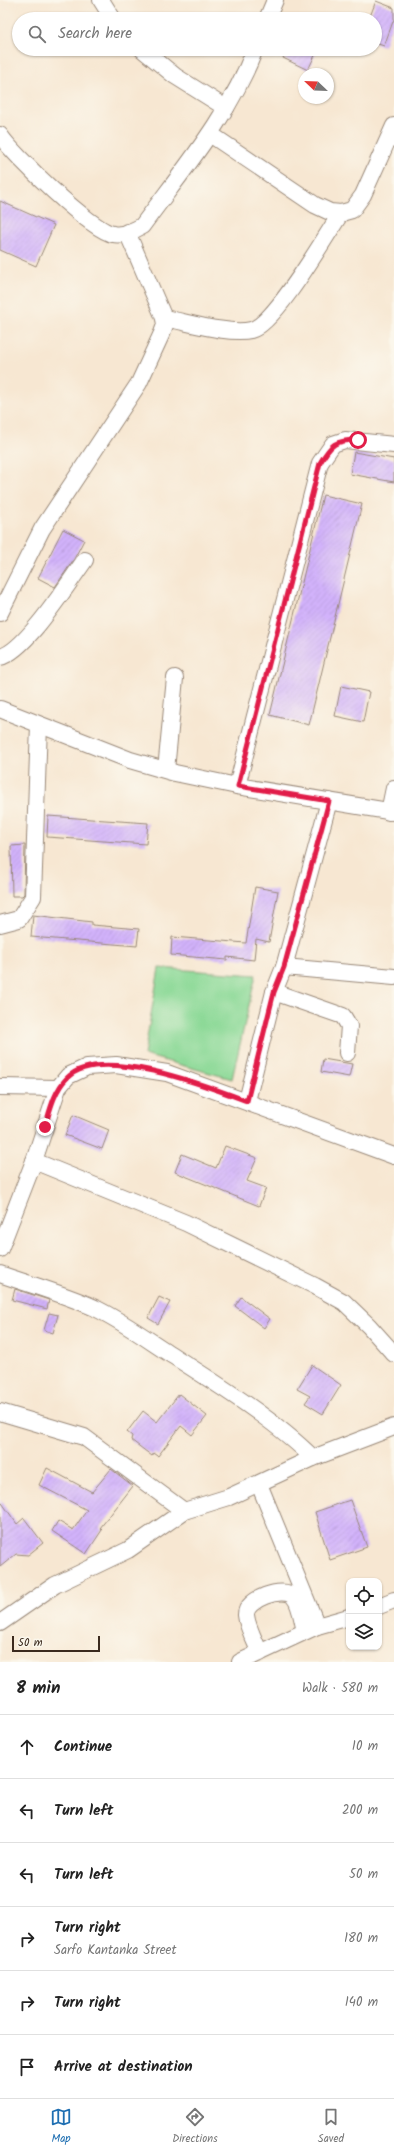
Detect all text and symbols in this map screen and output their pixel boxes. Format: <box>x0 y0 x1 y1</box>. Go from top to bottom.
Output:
search box <box>12 12 382 56</box>
text: Search here <box>58 22 132 46</box>
icon: search <box>26 23 48 45</box>
north arrow <box>298 68 334 104</box>
route start <box>349 431 367 449</box>
route end <box>36 1118 54 1136</box>
map controls <box>346 1578 382 1650</box>
button: locate <box>346 1578 382 1614</box>
button: layers <box>346 1614 382 1650</box>
scale bar <box>12 1634 100 1653</box>
text: 50 m <box>18 1634 43 1652</box>
text: 8 min <box>16 1675 60 1702</box>
text: Walk · 580 m <box>302 1678 378 1699</box>
text: Continue <box>54 1735 112 1759</box>
icon: ahead <box>16 1736 38 1758</box>
text: 10 m <box>352 1736 378 1757</box>
text: Turn left <box>54 1799 114 1823</box>
icon: left <box>16 1800 38 1822</box>
text: 200 m <box>342 1800 378 1821</box>
text: Turn left <box>54 1863 114 1887</box>
icon: left <box>16 1864 38 1886</box>
text: 50 m <box>349 1864 378 1885</box>
text: Turn right <box>54 1916 121 1940</box>
icon: right <box>16 1928 38 1950</box>
text: 180 m <box>344 1928 378 1949</box>
text: Sarfo Kantanka Street <box>54 1940 176 1961</box>
text: Turn right <box>54 1991 121 2015</box>
icon: right <box>16 1992 38 2014</box>
text: 140 m <box>345 1992 378 2013</box>
text: Arrive at destination <box>54 2055 193 2079</box>
icon: arrive <box>16 2056 38 2078</box>
tab: Map <box>50 2106 72 2148</box>
tab: Directions <box>172 2106 218 2148</box>
tab: Saved <box>318 2106 344 2148</box>

